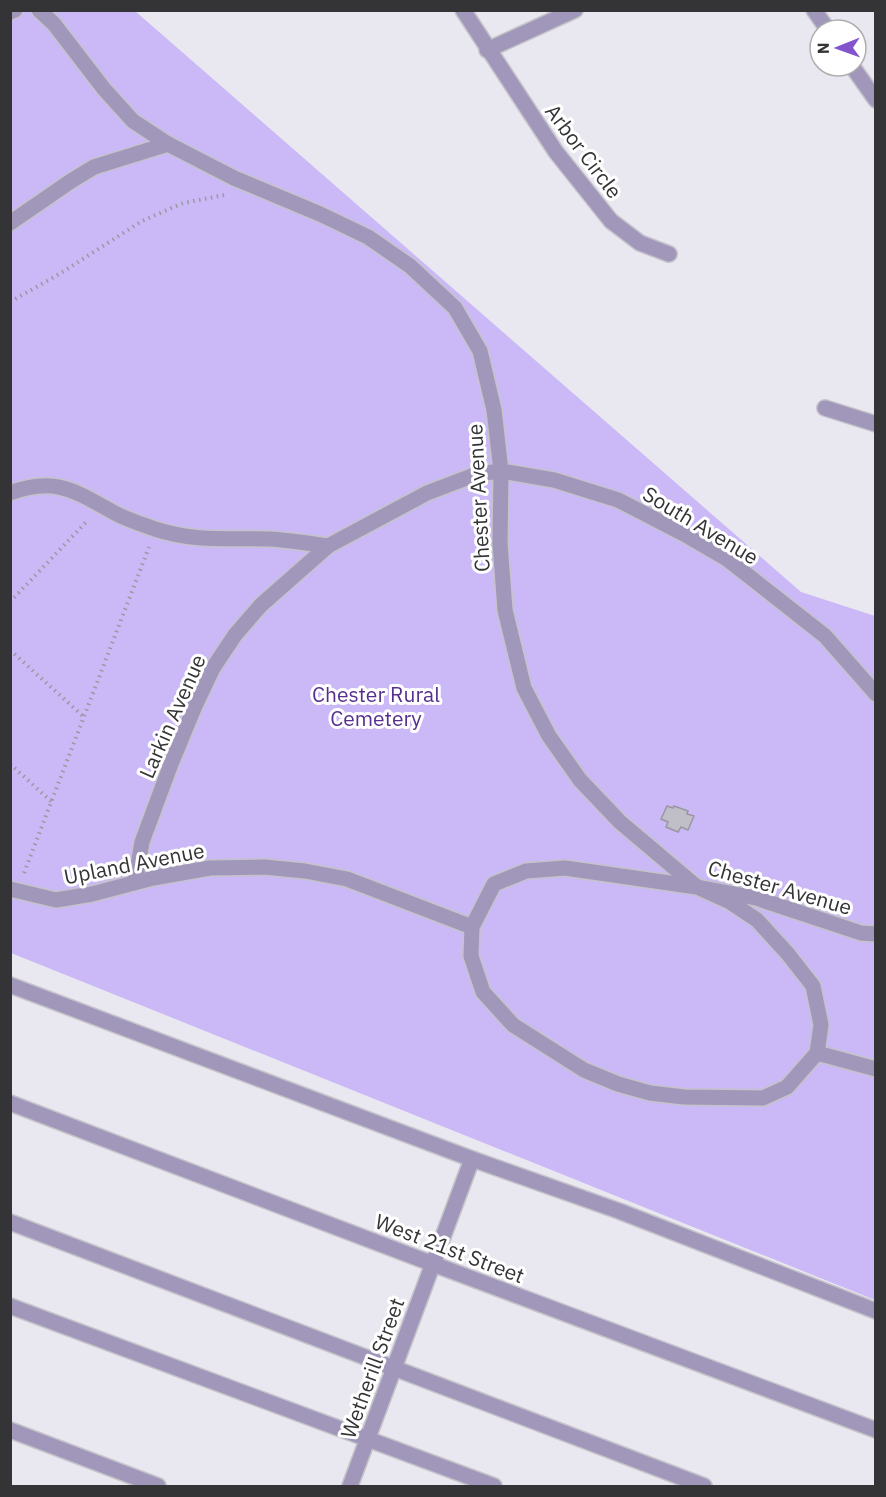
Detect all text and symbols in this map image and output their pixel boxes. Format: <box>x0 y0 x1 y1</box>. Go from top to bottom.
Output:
north arrow <box>808 18 868 78</box>
text: N <box>813 42 833 54</box>
street label: Arbor Circle <box>539 98 629 204</box>
street label: Chester Avenue <box>460 423 496 573</box>
street label: South Avenue <box>638 479 764 571</box>
street label: Larkin Avenue <box>132 650 212 782</box>
park label: Chester Rural Cemetery <box>312 680 440 732</box>
street label: Upland Avenue <box>61 836 207 890</box>
street label: Chester Avenue <box>705 853 855 921</box>
street label: West 21st Street <box>371 1207 529 1289</box>
street label: Wetherill Street <box>334 1294 410 1442</box>

